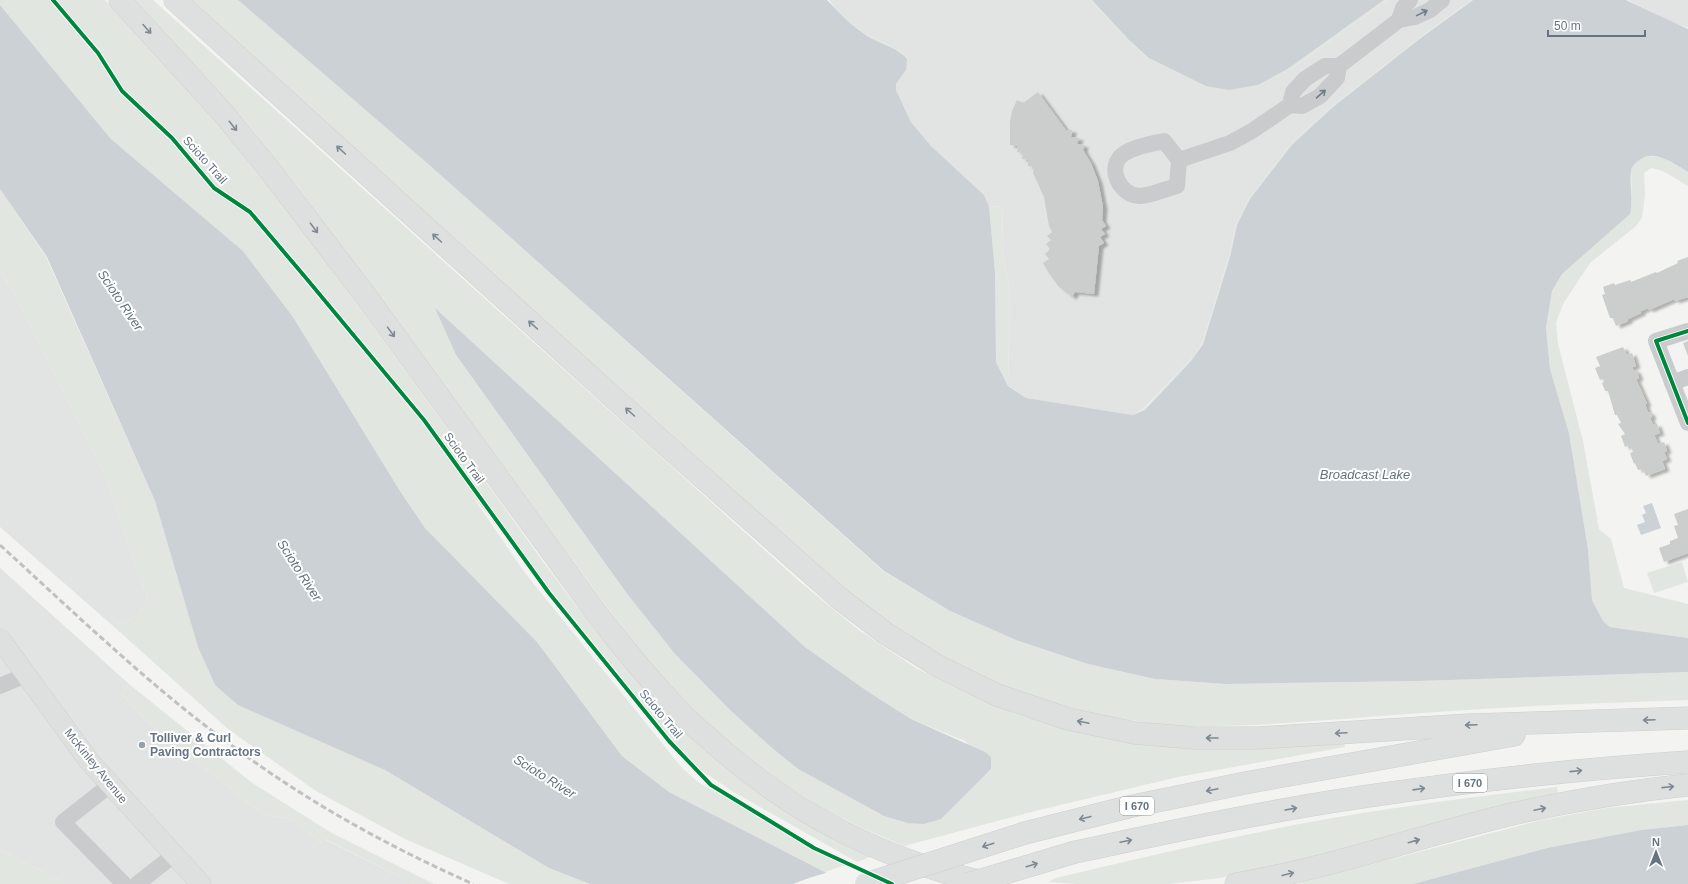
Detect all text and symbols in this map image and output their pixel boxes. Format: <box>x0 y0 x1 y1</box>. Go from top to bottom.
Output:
one-way arrow <box>1416 9 1428 16</box>
scale bar <box>1548 12 1645 38</box>
text: 50 m <box>1554 19 1581 33</box>
one-way arrow <box>142 24 151 34</box>
one-way arrow <box>1316 89 1326 98</box>
one-way arrow <box>229 120 238 131</box>
street label: Scioto Trail <box>180 133 230 187</box>
one-way arrow <box>335 146 346 155</box>
one-way arrow <box>309 222 318 233</box>
one-way arrow <box>432 234 442 243</box>
water label: Scioto River <box>95 267 147 334</box>
one-way arrow <box>528 320 538 330</box>
one-way arrow <box>387 326 395 337</box>
one-way arrow <box>624 408 635 417</box>
street label: Scioto Trail <box>441 430 487 486</box>
water label: Broadcast Lake <box>1320 467 1410 482</box>
water label: Scioto River <box>274 537 325 604</box>
street label: Scioto Trail <box>637 687 685 741</box>
one-way arrow <box>1643 716 1656 723</box>
one-way arrow <box>1077 718 1090 726</box>
one-way arrow <box>1465 722 1478 729</box>
street label: McKinley Avenue <box>62 726 131 806</box>
one-way arrow <box>1335 729 1348 737</box>
place label: Tolliver & Curl Paving Contractors <box>150 731 261 759</box>
one-way arrow <box>1206 734 1219 742</box>
marker: Tolliver & Curl Paving Contractors <box>137 740 147 750</box>
water label: Scioto River <box>511 751 579 802</box>
one-way arrow <box>1569 767 1582 775</box>
road number: I 670 <box>1453 774 1487 792</box>
one-way arrow <box>1661 784 1674 791</box>
one-way arrow <box>1413 785 1426 793</box>
one-way arrow <box>1206 786 1219 794</box>
road number: I 670 <box>1120 797 1154 815</box>
one-way arrow <box>1533 804 1546 812</box>
one-way arrow <box>1284 805 1297 813</box>
one-way arrow <box>1079 815 1092 822</box>
north arrow <box>1636 832 1676 872</box>
text: N <box>1652 836 1660 848</box>
one-way arrow <box>1120 837 1133 845</box>
one-way arrow <box>1407 837 1420 844</box>
one-way arrow <box>981 842 994 849</box>
one-way arrow <box>1026 861 1039 868</box>
one-way arrow <box>1281 870 1294 877</box>

